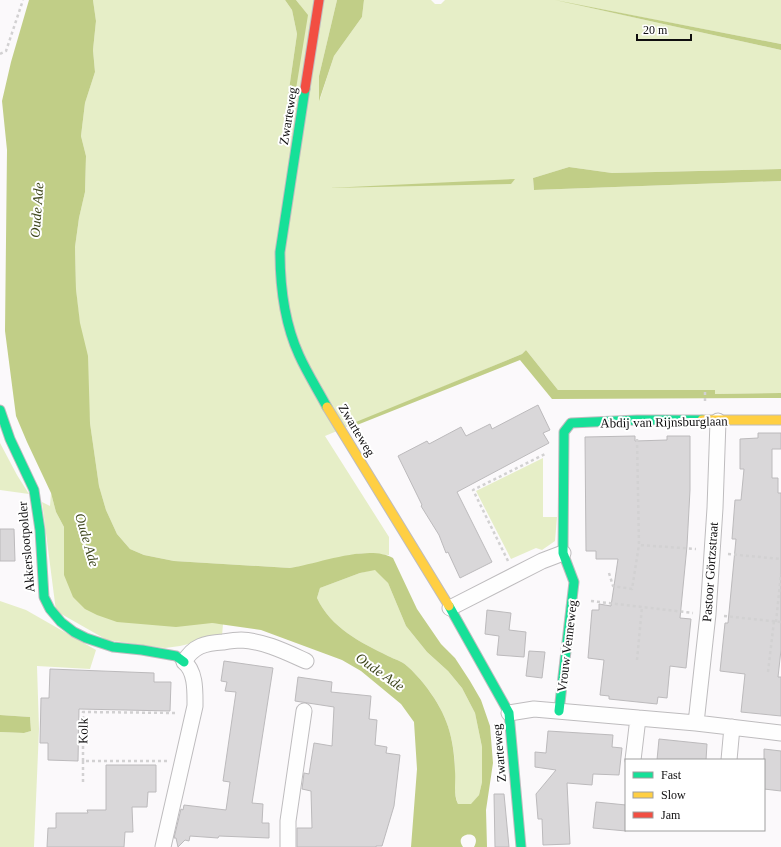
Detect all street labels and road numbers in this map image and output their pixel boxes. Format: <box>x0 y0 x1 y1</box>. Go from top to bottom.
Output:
street label: Zwarteweg <box>276 85 300 146</box>
street label: Zwarteweg <box>336 401 379 459</box>
street label: Abdij van Rijnsburglaan <box>600 413 728 431</box>
street label: Akkerslootpolder <box>15 500 37 593</box>
street label: Pastoor Görtzstraat <box>699 521 721 622</box>
street label: Vrouw Venneweg <box>554 599 580 693</box>
street label: Kolk <box>75 717 91 744</box>
street label: Zwarteweg <box>489 723 509 783</box>

